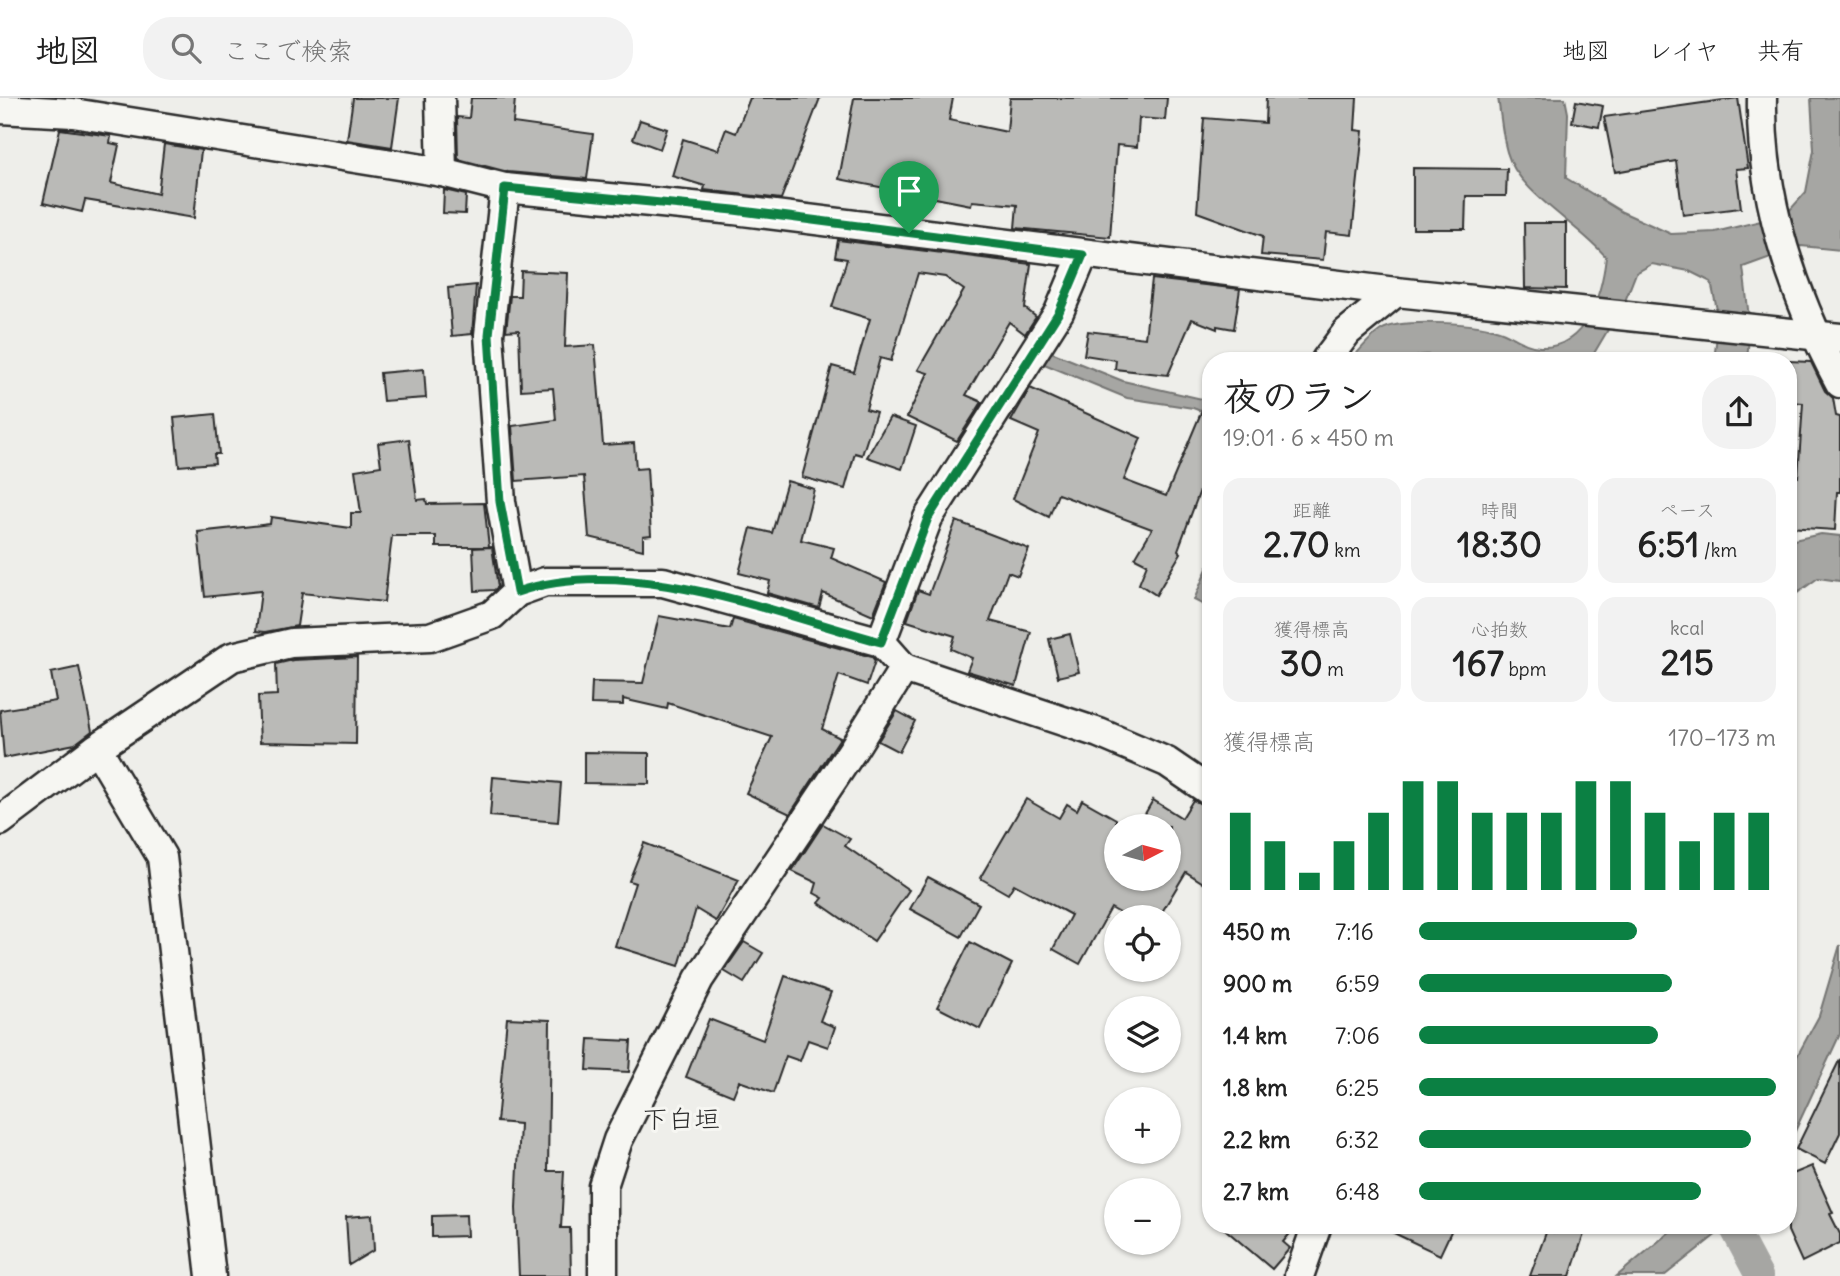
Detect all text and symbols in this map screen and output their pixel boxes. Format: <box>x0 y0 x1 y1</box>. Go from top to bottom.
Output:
search box <box>143 17 633 80</box>
text: 地図 <box>35 29 101 71</box>
icon: search <box>167 29 205 67</box>
text: ここで検索 <box>223 34 353 67</box>
text: 地図 <box>1562 35 1610 65</box>
text: レイヤ <box>1648 35 1719 65</box>
text: 共有 <box>1757 35 1805 65</box>
pin <box>879 161 939 233</box>
icon: arrive <box>890 172 928 210</box>
text: 夜のラン <box>1223 373 1375 420</box>
button: share <box>1702 375 1776 449</box>
text: 19:01 · 6 × 450 m <box>1223 423 1394 452</box>
text: 距離 <box>1293 498 1331 522</box>
text: 時間 <box>1480 498 1519 522</box>
text: ペース <box>1659 498 1715 522</box>
text: 2.70 <box>1263 522 1330 566</box>
text: 18:30 <box>1457 522 1542 566</box>
text: 6:51 <box>1637 522 1699 566</box>
text: km <box>1330 538 1361 562</box>
text: /km <box>1699 538 1737 562</box>
text: kcal <box>1670 616 1704 640</box>
text: 獲得標高 <box>1274 617 1350 641</box>
text: 心拍数 <box>1471 617 1528 641</box>
text: 215 <box>1661 640 1714 684</box>
text: 30 <box>1280 641 1323 685</box>
text: 167 <box>1453 641 1504 685</box>
text: m <box>1323 657 1344 681</box>
text: bpm <box>1504 657 1546 681</box>
text: 170–173 m <box>1668 723 1776 752</box>
text: 獲得標高 <box>1223 727 1315 756</box>
north arrow <box>1104 814 1181 891</box>
map controls <box>1104 814 1181 1255</box>
button: locate <box>1104 905 1181 982</box>
text: 450 m <box>1223 917 1290 946</box>
text: 7:16 <box>1335 917 1374 946</box>
text: 900 m <box>1223 969 1292 998</box>
text: 6:59 <box>1335 969 1380 998</box>
button: layers <box>1104 996 1181 1073</box>
text: 1.4 km <box>1223 1021 1287 1050</box>
text: 7:06 <box>1335 1021 1380 1050</box>
text: 1.8 km <box>1223 1073 1288 1102</box>
text: 6:25 <box>1335 1073 1379 1102</box>
button: + <box>1104 1087 1181 1164</box>
district label: 下白垣 <box>642 1102 720 1135</box>
text: 2.2 km <box>1223 1125 1290 1154</box>
text: 6:32 <box>1335 1125 1379 1154</box>
text: 2.7 km <box>1223 1177 1289 1206</box>
text: 6:48 <box>1335 1177 1380 1206</box>
button: − <box>1104 1178 1181 1255</box>

